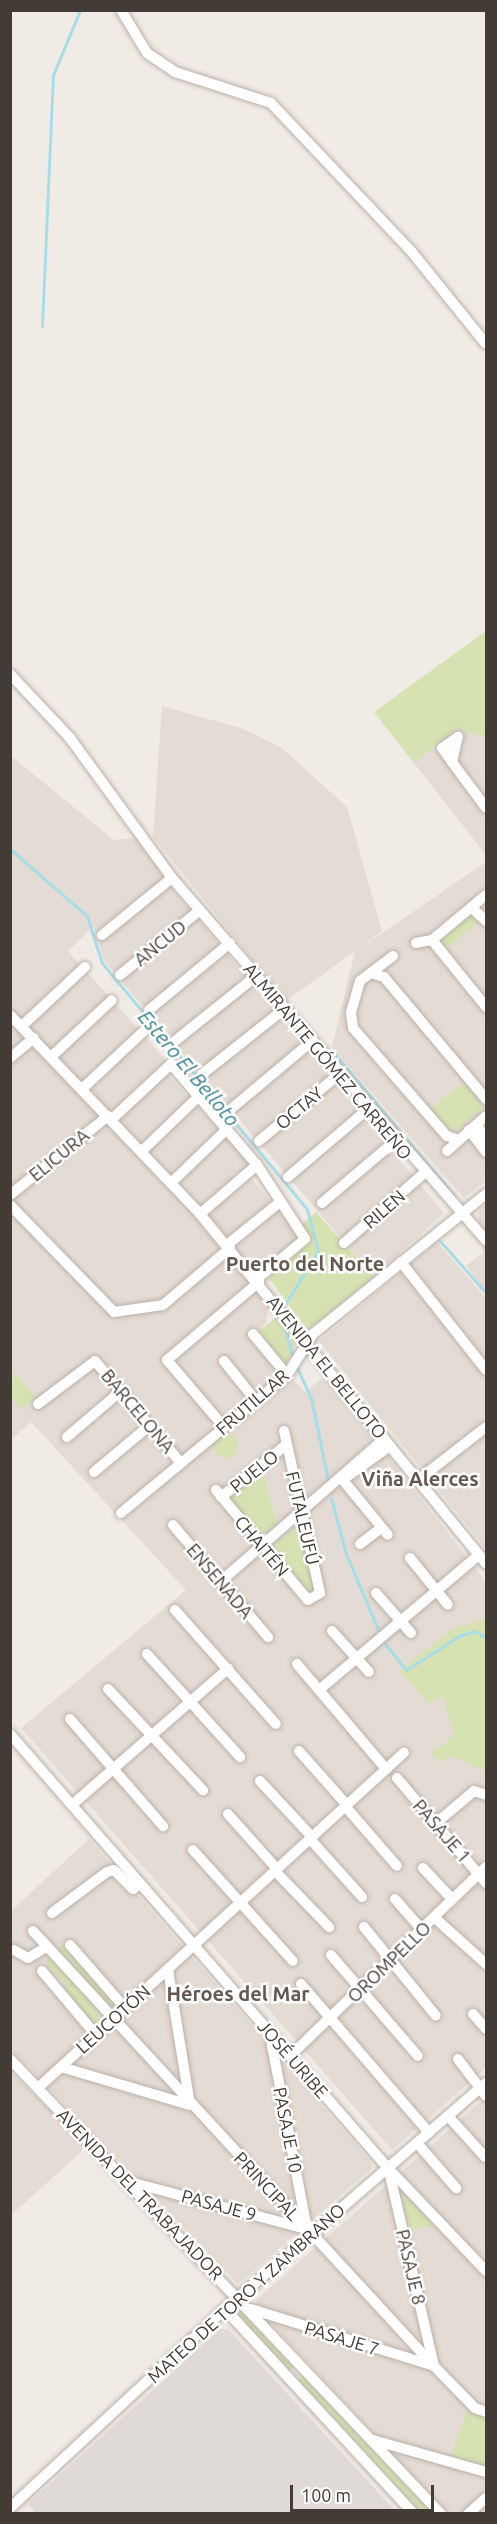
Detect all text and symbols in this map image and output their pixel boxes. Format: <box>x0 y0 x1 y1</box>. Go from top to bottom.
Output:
street label: ANCUD <box>130 916 190 970</box>
street label: ALMIRANTE GÓMEZ CARREÑO <box>239 958 417 1164</box>
water label: Estero El Belloto <box>133 1005 245 1131</box>
street label: OCTAY <box>271 1082 327 1134</box>
street label: ELICURA <box>25 1124 93 1186</box>
street label: RILEN <box>359 1185 409 1233</box>
district label: Puerto del Norte <box>226 1251 384 1275</box>
street label: AVENIDA EL BELLOTO <box>263 1291 391 1443</box>
street label: BARCELONA <box>97 1365 179 1457</box>
street label: FRUTILLAR <box>211 1365 293 1439</box>
street label: PUELO <box>226 1445 282 1497</box>
district label: Viña Alerces <box>361 1466 479 1490</box>
street label: FUTALEUFÚ <box>282 1469 324 1567</box>
street label: CHAITÉN <box>230 1511 294 1581</box>
street label: ENSENADA <box>182 1539 258 1623</box>
street label: PASAJE 1 <box>409 1795 475 1867</box>
street label: OROMPELLO <box>343 1917 435 2007</box>
street label: LEUCOTÓN <box>71 1980 155 2058</box>
district label: Héroes del Mar <box>166 1981 310 2005</box>
street label: JOSÉ URIBE <box>253 2016 333 2102</box>
street label: PASAJE 10 <box>269 2085 307 2175</box>
street label: AVENIDA DEL TRABAJADOR <box>52 2104 228 2284</box>
street label: PRINCIPAL <box>230 2147 304 2225</box>
street label: PASAJE 9 <box>179 2185 259 2225</box>
street label: MATEO DE TORO Y ZAMBRANO <box>143 2199 349 2387</box>
street label: PASAJE 8 <box>392 2227 430 2307</box>
street label: PASAJE 7 <box>302 2316 382 2360</box>
scale bar <box>293 2473 437 2511</box>
text: 100 m <box>301 2485 351 2505</box>

